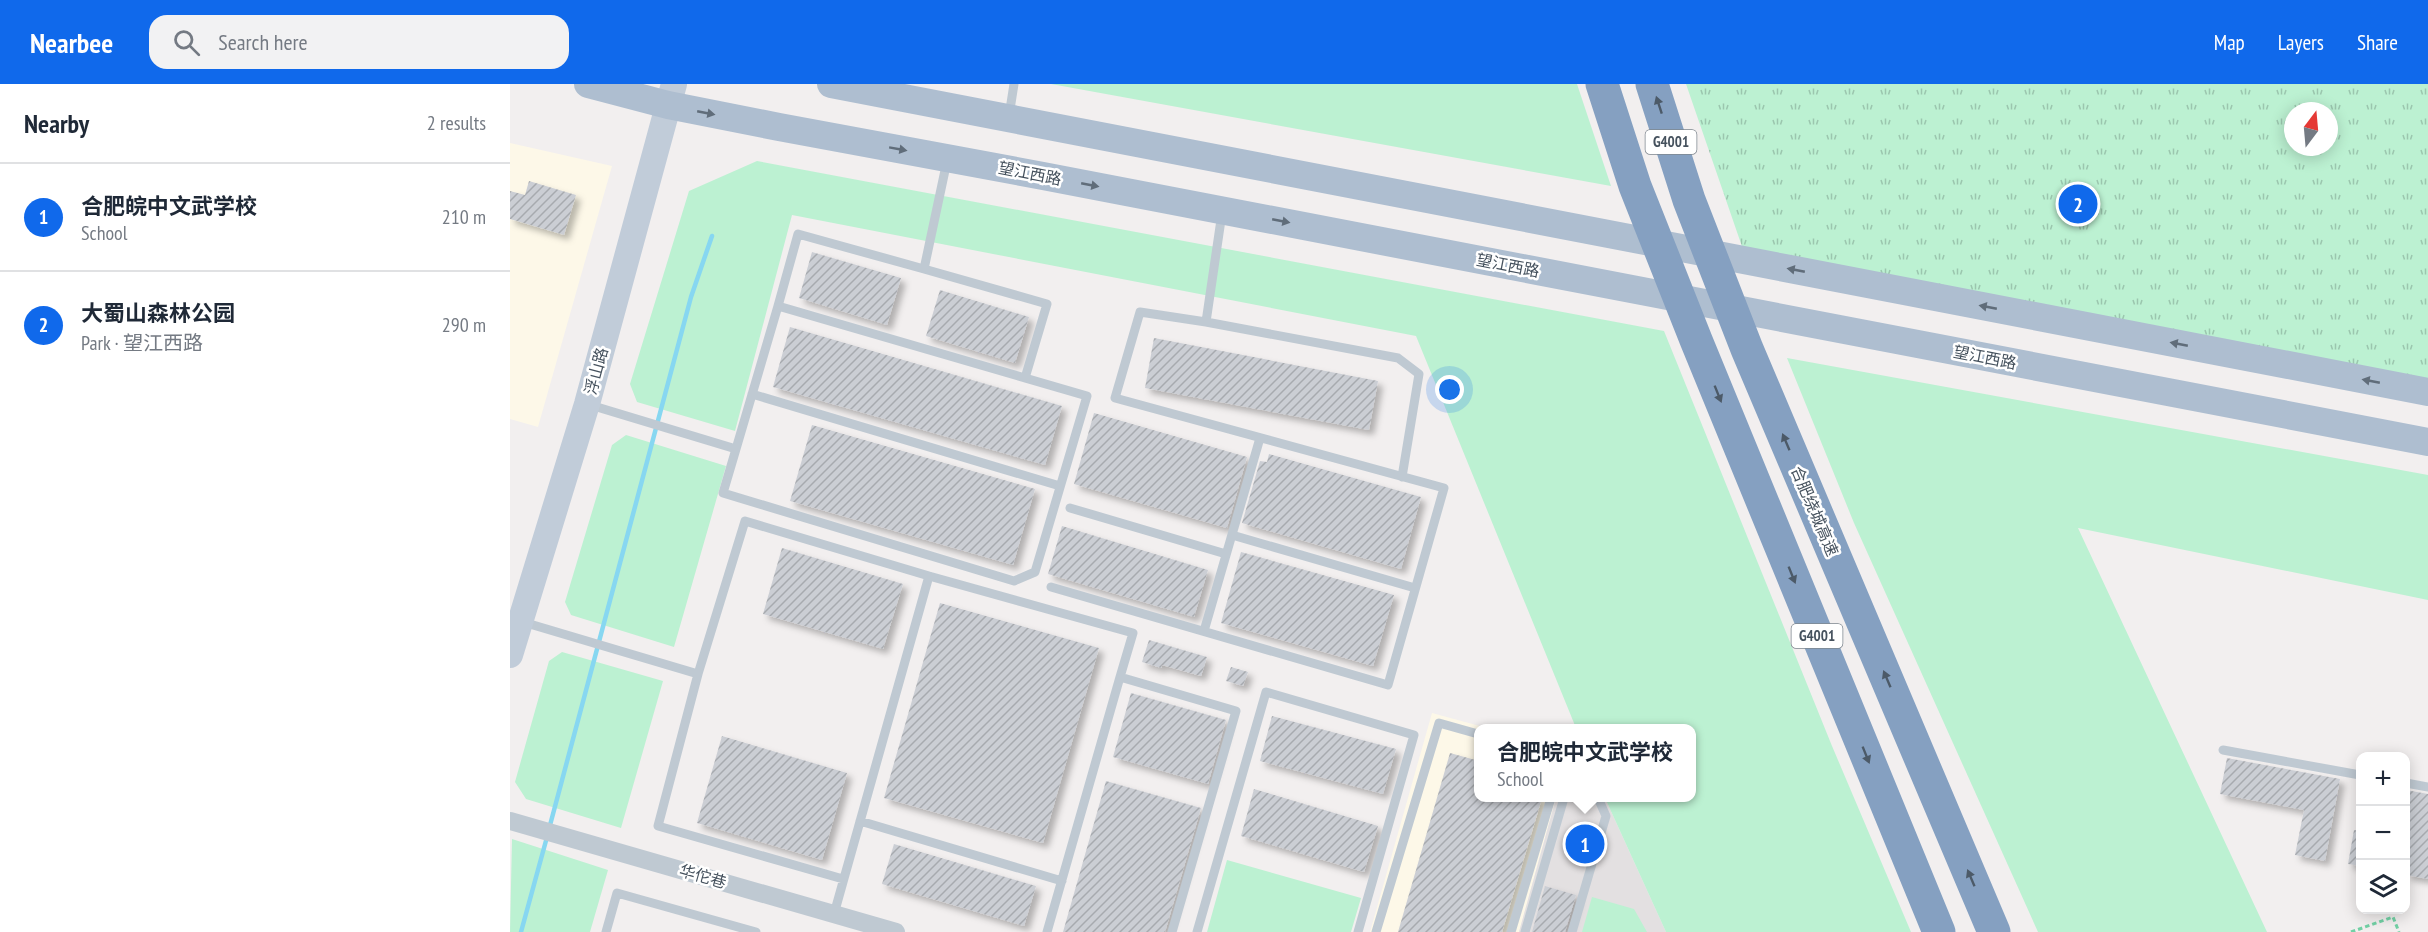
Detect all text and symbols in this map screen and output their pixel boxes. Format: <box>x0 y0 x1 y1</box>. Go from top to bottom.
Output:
search box <box>149 15 569 69</box>
text: Nearbee <box>30 24 113 61</box>
icon: search <box>170 26 203 59</box>
text: Search here <box>218 28 308 56</box>
text: Map <box>2214 29 2245 56</box>
text: Layers <box>2278 29 2324 56</box>
text: Share <box>2357 29 2398 56</box>
one-way arrow <box>1653 96 1663 114</box>
north arrow <box>2284 102 2338 156</box>
text: Nearby <box>24 107 89 140</box>
one-way arrow <box>697 109 716 118</box>
text: 2 results <box>427 110 486 136</box>
road number: G4001 <box>1646 130 1696 154</box>
one-way arrow <box>889 145 908 154</box>
street label: 望江西路 <box>997 157 1063 189</box>
one-way arrow <box>1080 181 1099 190</box>
pin: 2 <box>2058 182 2098 226</box>
text: 合肥皖中文武学校 <box>81 192 257 220</box>
text: 1 <box>39 204 48 230</box>
text: 210 m <box>442 204 486 230</box>
one-way arrow <box>1272 217 1291 226</box>
text: School <box>81 220 127 246</box>
street label: 望江西路 <box>1475 249 1541 281</box>
one-way arrow <box>1786 265 1805 274</box>
text: 大蜀山森林公园 <box>81 299 235 327</box>
one-way arrow <box>1978 302 1997 311</box>
text: 2 <box>39 312 48 338</box>
text: 290 m <box>442 312 486 338</box>
text: Park · 望江西路 <box>81 330 203 356</box>
one-way arrow <box>2169 339 2188 348</box>
street label: 望江西路 <box>1952 341 2018 373</box>
street label: 浮山路 <box>580 345 612 397</box>
your location <box>1435 375 1464 404</box>
one-way arrow <box>2361 376 2380 385</box>
one-way arrow <box>1713 386 1723 404</box>
one-way arrow <box>1781 432 1791 450</box>
street label: 合肥绕城高速 <box>1787 463 1843 559</box>
one-way arrow <box>1787 566 1797 584</box>
road number: G4001 <box>1792 624 1842 648</box>
one-way arrow <box>1882 670 1892 688</box>
popup <box>1474 724 1696 802</box>
text: 合肥皖中文武学校 <box>1497 738 1673 766</box>
one-way arrow <box>1862 746 1871 764</box>
map controls <box>2356 752 2410 914</box>
button: + <box>2356 752 2410 806</box>
text: School <box>1497 766 1543 792</box>
button: − <box>2356 806 2410 860</box>
pin: 1 <box>1566 822 1604 867</box>
street label: 华佗巷 <box>677 860 729 892</box>
button: layers <box>2356 860 2410 914</box>
one-way arrow <box>1966 869 1975 887</box>

